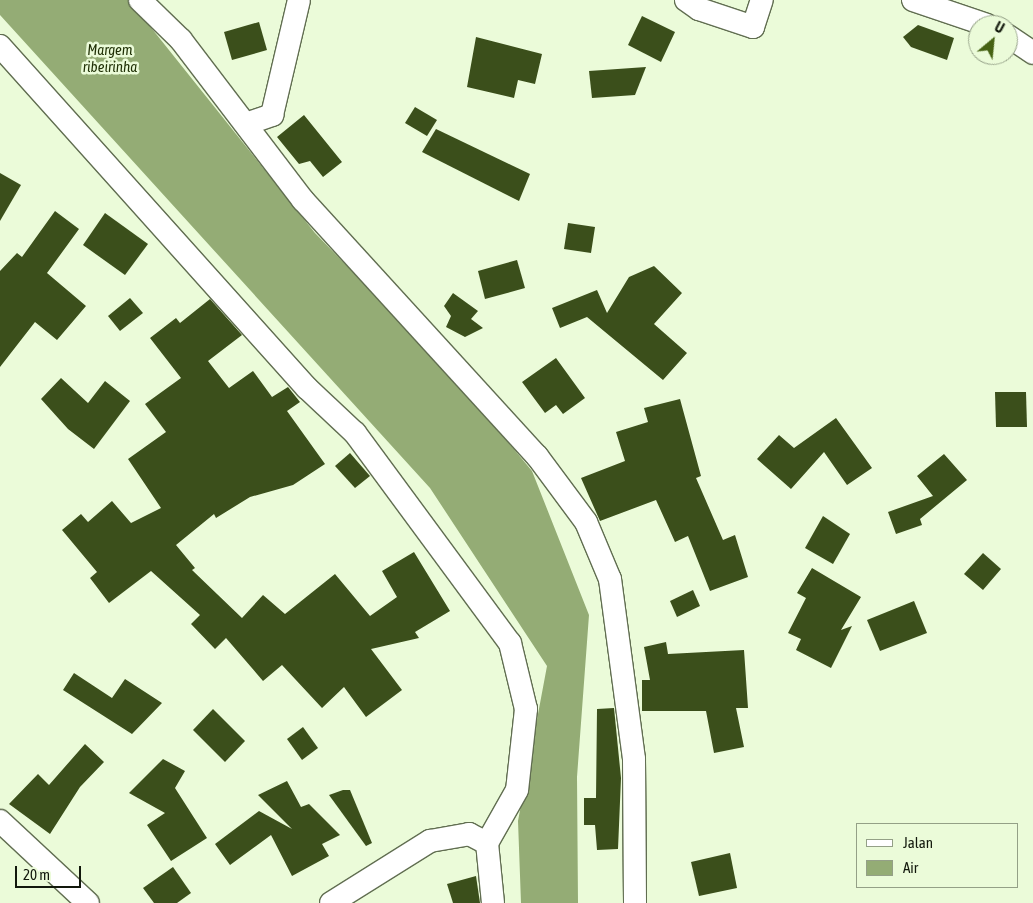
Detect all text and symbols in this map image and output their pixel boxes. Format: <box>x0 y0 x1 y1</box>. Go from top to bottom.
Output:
north arrow <box>968 15 1018 65</box>
text: U <box>992 19 1007 37</box>
water label: Margem ribeirinha <box>83 40 137 75</box>
legend <box>856 823 1018 888</box>
text: Jalan <box>903 834 933 851</box>
scale bar <box>18 856 84 888</box>
text: Air <box>903 859 918 876</box>
text: 20 m <box>23 866 50 883</box>

